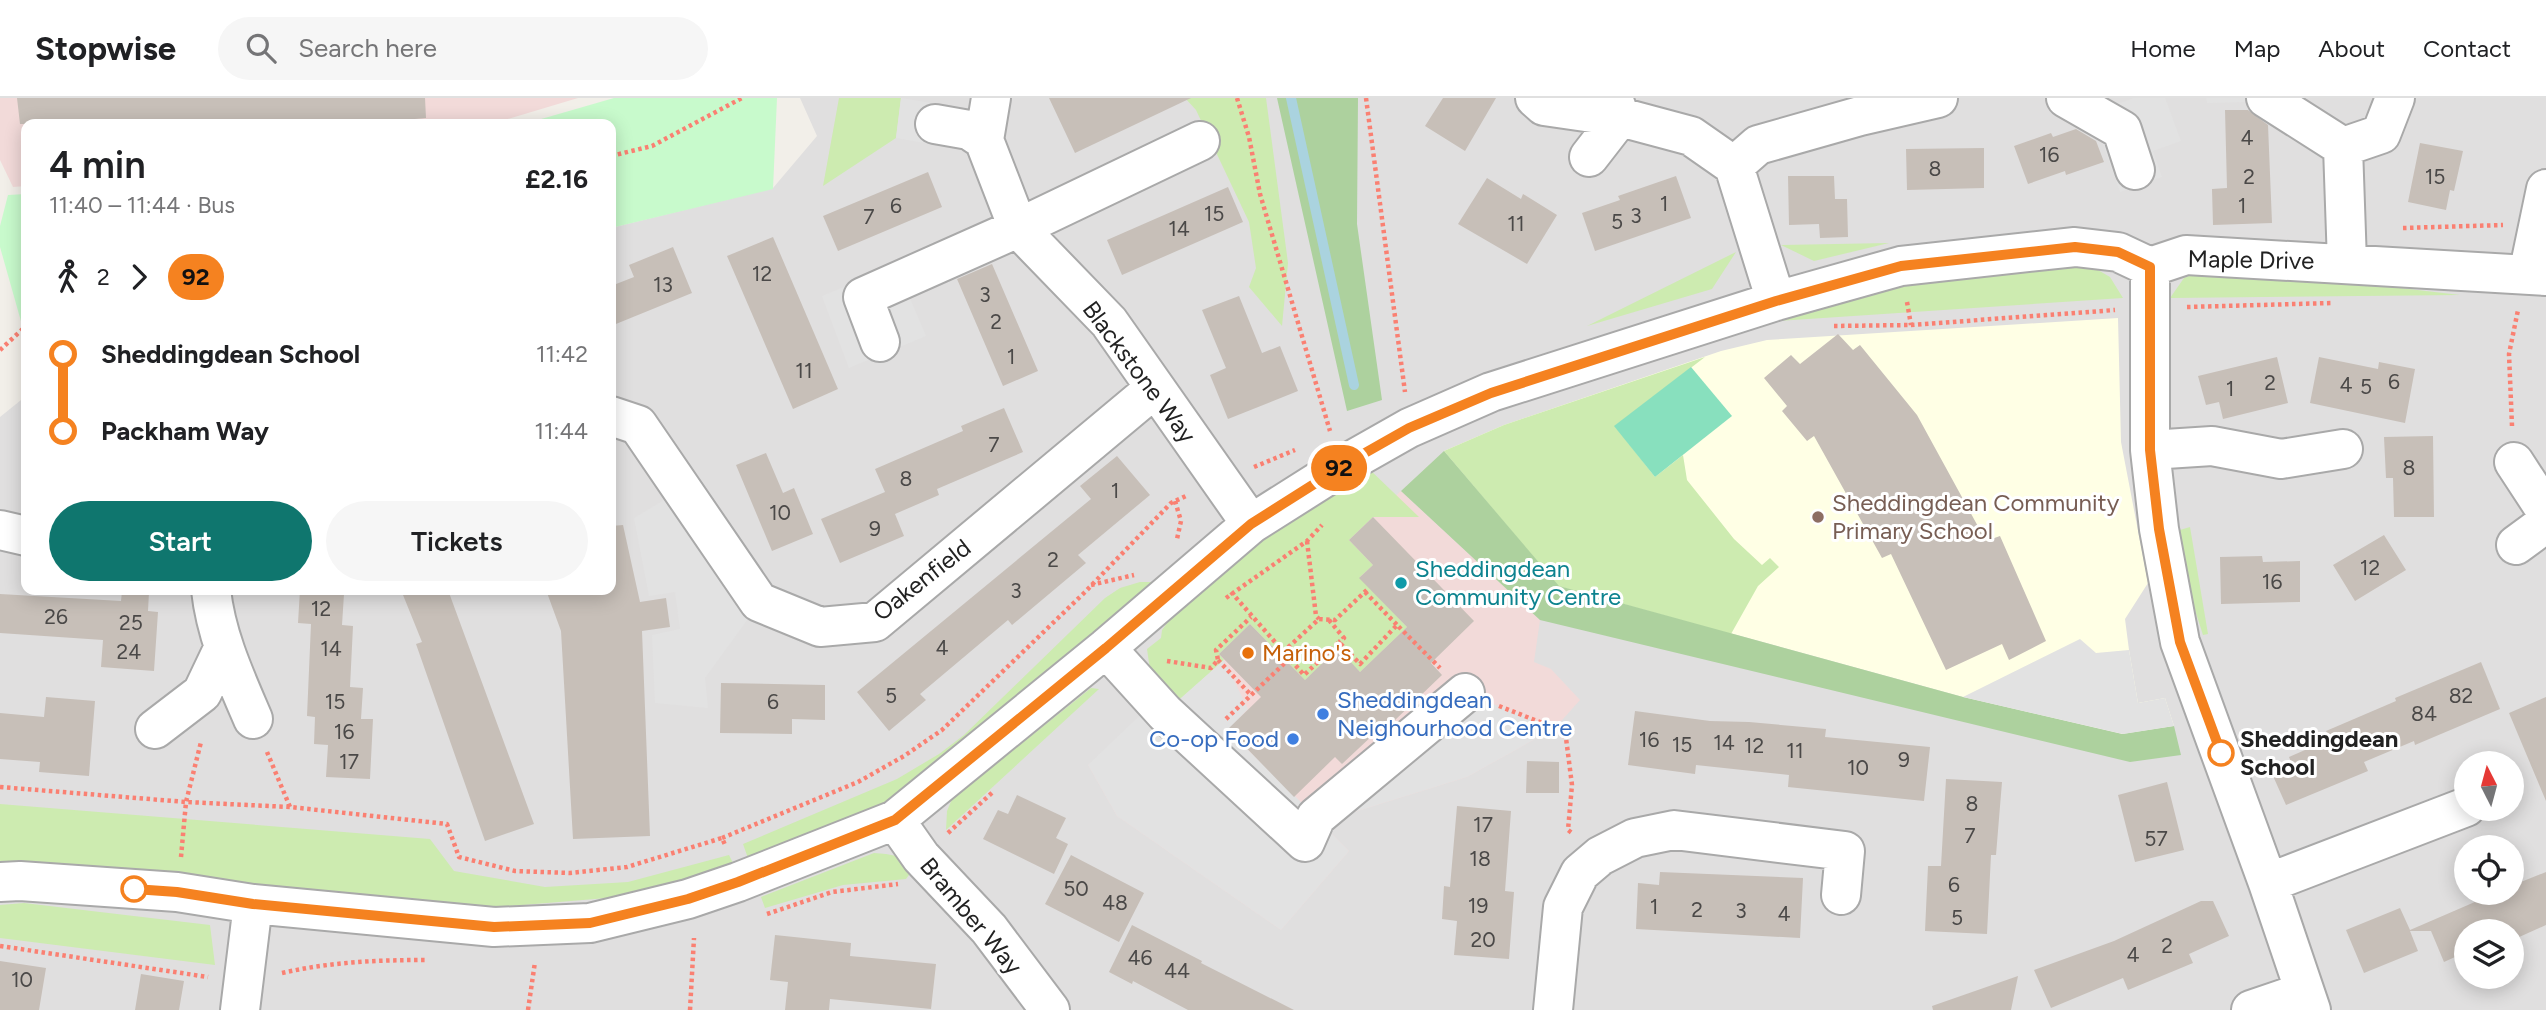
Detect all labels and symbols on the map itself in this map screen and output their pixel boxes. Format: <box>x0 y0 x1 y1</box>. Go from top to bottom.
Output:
house number: 4 <box>2240 125 2254 150</box>
house number: 16 <box>2039 142 2059 167</box>
house number: 8 <box>1929 156 1941 181</box>
house number: 2 <box>2243 164 2255 189</box>
house number: 15 <box>2425 164 2445 189</box>
house number: 1 <box>1660 191 1668 216</box>
house number: 6 <box>890 193 902 218</box>
house number: 1 <box>2238 193 2246 218</box>
house number: 15 <box>1204 201 1224 226</box>
house number: 3 <box>1630 203 1642 228</box>
house number: 7 <box>863 204 875 229</box>
house number: 5 <box>1611 209 1623 234</box>
house number: 11 <box>1507 211 1525 236</box>
house number: 14 <box>1168 216 1190 241</box>
street label: Maple Drive <box>2187 244 2315 275</box>
house number: 12 <box>752 261 772 286</box>
house number: 13 <box>653 272 673 297</box>
house number: 3 <box>979 282 991 307</box>
street label: Blackstone Way <box>1077 295 1202 449</box>
house number: 2 <box>990 309 1002 334</box>
house number: 1 <box>1007 344 1015 369</box>
house number: 11 <box>795 358 813 383</box>
house number: 6 <box>2388 369 2400 394</box>
house number: 2 <box>2264 370 2276 395</box>
house number: 4 <box>2339 372 2353 397</box>
house number: 5 <box>2360 374 2372 399</box>
house number: 1 <box>2226 376 2234 401</box>
house number: 7 <box>988 432 1000 457</box>
line badge: 92 <box>1308 445 1370 491</box>
house number: 8 <box>2403 455 2415 480</box>
house number: 8 <box>900 466 912 491</box>
house number: 1 <box>1111 478 1119 503</box>
place label: Sheddingdean Community Primary School <box>1832 488 2120 545</box>
house number: 10 <box>769 500 791 525</box>
marker: Sheddingdean Community Primary School <box>1810 509 1826 525</box>
house number: 9 <box>869 516 881 541</box>
street label: Oakenfield <box>867 533 976 627</box>
house number: 2 <box>1047 547 1059 572</box>
place label: Sheddingdean Community Centre <box>1415 554 1621 611</box>
house number: 12 <box>2360 555 2380 580</box>
house number: 16 <box>2262 569 2282 594</box>
marker: Sheddingdean Community Centre <box>1393 575 1409 591</box>
house number: 3 <box>1010 578 1022 603</box>
house number: 12 <box>311 596 331 621</box>
house number: 26 <box>44 604 68 629</box>
house number: 25 <box>119 610 143 635</box>
house number: 4 <box>935 635 949 660</box>
house number: 14 <box>320 636 342 661</box>
place label: Marino's <box>1262 638 1352 667</box>
house number: 24 <box>117 639 141 664</box>
marker: Marino's <box>1240 645 1256 661</box>
house number: 5 <box>885 683 897 708</box>
house number: 82 <box>2449 683 2473 708</box>
place label: Sheddingdean Neighourhood Centre <box>1337 685 1572 742</box>
house number: 15 <box>325 689 345 714</box>
house number: 6 <box>767 689 779 714</box>
house number: 84 <box>2411 701 2437 726</box>
marker: Sheddingdean Neighourhood Centre <box>1315 706 1331 722</box>
house number: 16 <box>334 719 354 744</box>
place label: Co-op Food <box>1149 724 1279 753</box>
place label: Sheddingdean School <box>2240 724 2398 781</box>
house number: 16 <box>1639 727 1659 752</box>
house number: 14 <box>1713 730 1735 755</box>
marker: Co-op Food <box>1285 731 1301 747</box>
house number: 15 <box>1672 732 1692 757</box>
house number: 12 <box>1744 733 1764 758</box>
house number: 11 <box>1786 738 1804 763</box>
marker: Sheddingdean School <box>2208 740 2234 766</box>
house number: 9 <box>1898 747 1910 772</box>
house number: 17 <box>339 749 359 774</box>
north arrow <box>2454 751 2524 821</box>
house number: 10 <box>1847 755 1869 780</box>
house number: 8 <box>1966 791 1978 816</box>
house number: 17 <box>1473 812 1493 837</box>
house number: 7 <box>1964 823 1976 848</box>
house number: 57 <box>2144 826 2168 851</box>
house number: 18 <box>1469 846 1491 871</box>
street label: Bramber Way <box>914 851 1029 980</box>
house number: 6 <box>1948 872 1960 897</box>
unlabelled marker <box>121 876 147 902</box>
house number: 50 <box>1063 876 1089 901</box>
house number: 48 <box>1102 890 1128 915</box>
house number: 19 <box>1468 893 1488 918</box>
house number: 1 <box>1650 894 1658 919</box>
house number: 2 <box>1691 897 1703 922</box>
house number: 3 <box>1735 898 1747 923</box>
house number: 4 <box>1777 901 1791 926</box>
house number: 5 <box>1951 905 1963 930</box>
house number: 20 <box>1470 927 1496 952</box>
house number: 2 <box>2161 933 2173 958</box>
house number: 4 <box>2126 942 2140 967</box>
house number: 46 <box>1128 945 1153 970</box>
house number: 44 <box>1164 958 1190 983</box>
house number: 10 <box>11 967 33 992</box>

